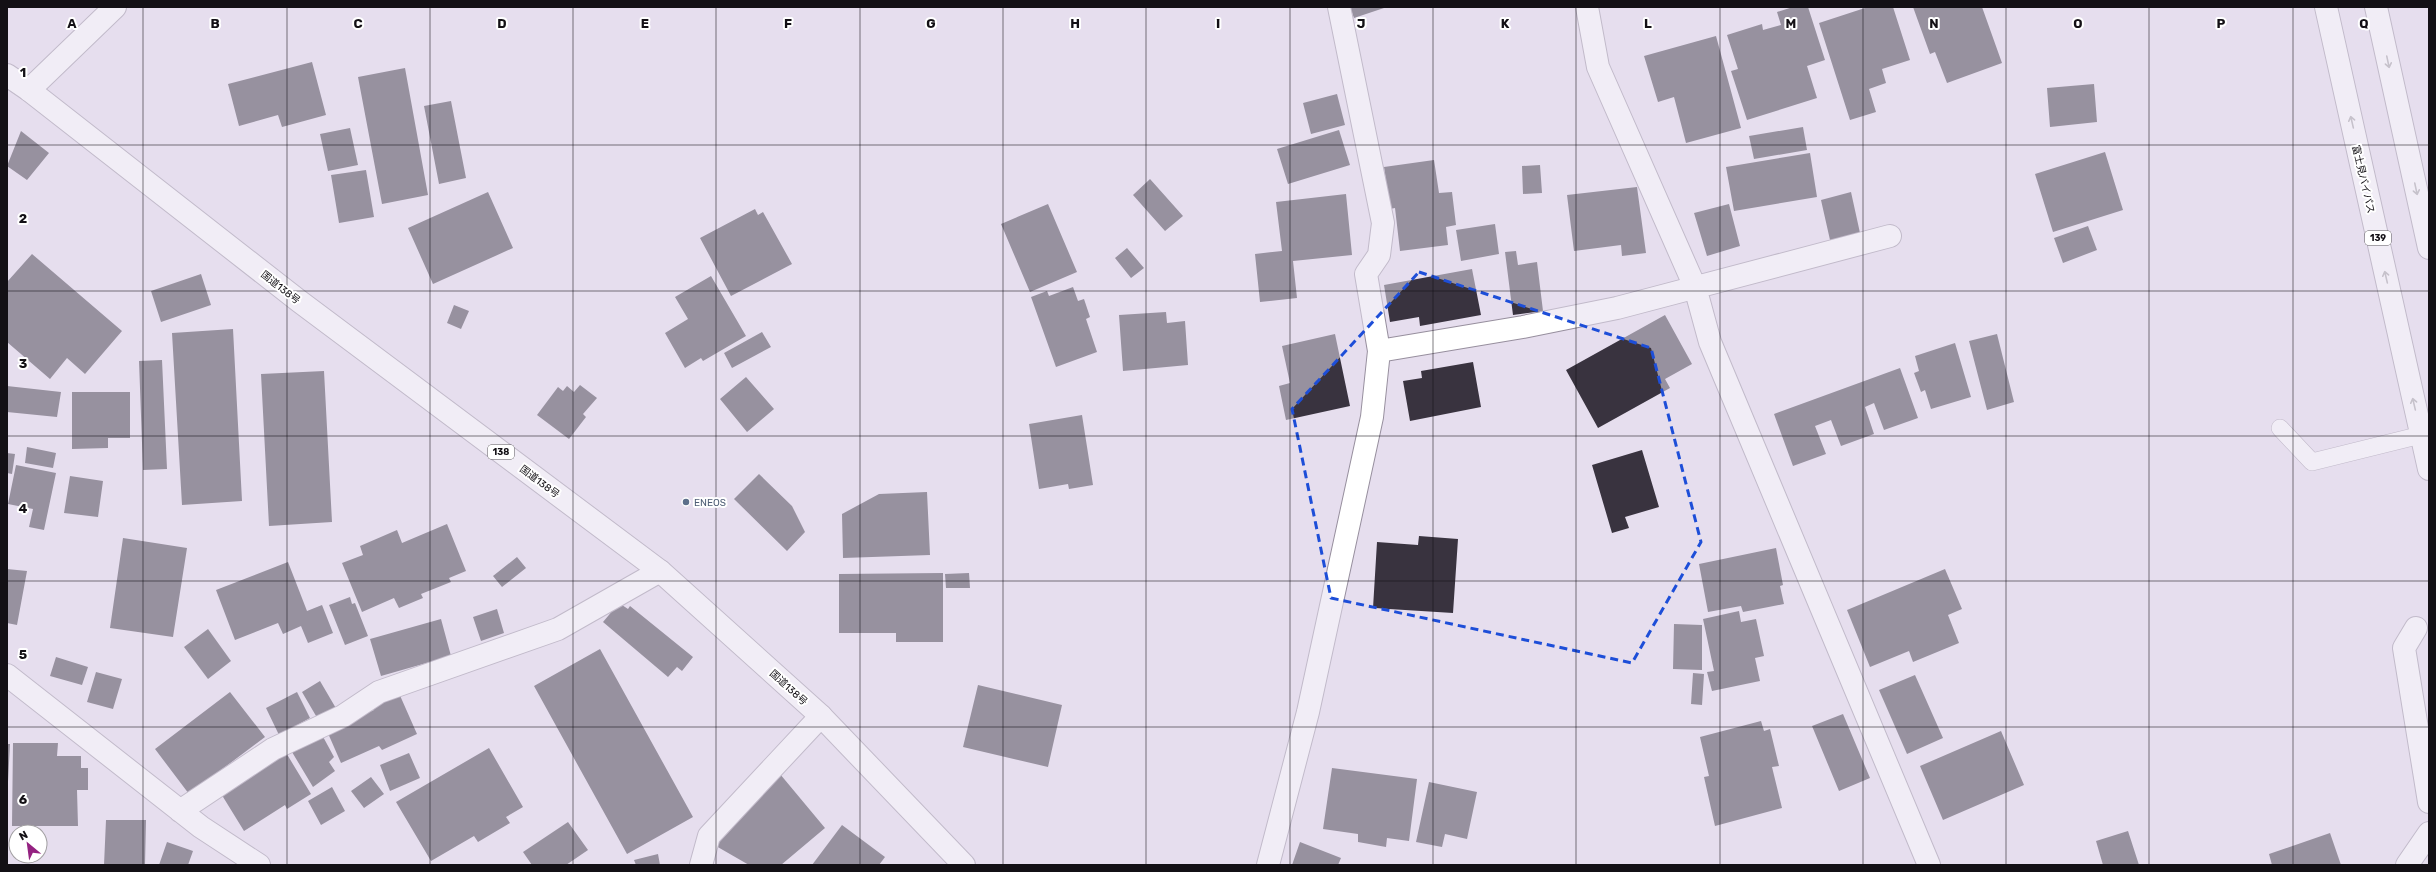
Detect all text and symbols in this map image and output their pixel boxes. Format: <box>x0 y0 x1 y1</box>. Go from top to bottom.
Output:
text: A <box>67 16 77 31</box>
text: B <box>210 16 220 31</box>
text: C <box>353 16 363 31</box>
text: D <box>497 16 507 31</box>
text: E <box>641 16 649 31</box>
text: F <box>784 16 792 31</box>
text: G <box>926 16 936 31</box>
text: H <box>1070 16 1080 31</box>
text: I <box>1216 16 1220 31</box>
text: J <box>1357 16 1365 31</box>
text: K <box>1501 16 1510 31</box>
text: L <box>1644 16 1652 31</box>
text: M <box>1786 16 1796 31</box>
text: N <box>1929 16 1939 31</box>
text: O <box>2073 16 2083 31</box>
text: P <box>2217 16 2226 31</box>
text: Q <box>2359 16 2369 31</box>
one-way arrow <box>2384 55 2392 68</box>
text: 1 <box>20 65 26 80</box>
one-way arrow <box>2347 116 2355 129</box>
street label: 富士見バイパス <box>2349 144 2377 215</box>
one-way arrow <box>2412 182 2420 195</box>
text: 2 <box>19 211 27 226</box>
road number: 139 <box>2365 231 2391 245</box>
street label: 国道138号 <box>258 269 302 307</box>
one-way arrow <box>2382 270 2390 283</box>
text: 3 <box>19 356 28 371</box>
one-way arrow <box>2410 397 2418 410</box>
road number: 138 <box>488 445 514 459</box>
street label: 国道138号 <box>517 463 562 501</box>
marker: ENEOS <box>681 497 691 507</box>
place label: ENEOS <box>694 497 726 509</box>
text: 4 <box>19 501 28 516</box>
text: 5 <box>19 647 27 662</box>
street label: 国道138号 <box>767 668 810 708</box>
text: 6 <box>19 792 28 807</box>
north arrow <box>8 824 48 864</box>
text: N <box>17 828 30 843</box>

